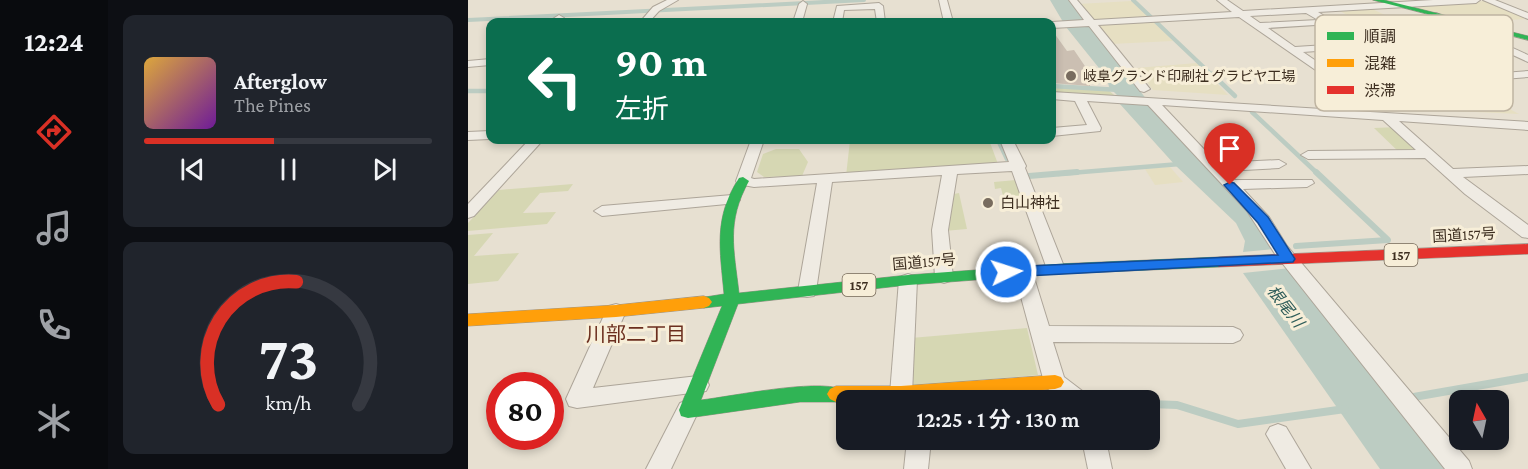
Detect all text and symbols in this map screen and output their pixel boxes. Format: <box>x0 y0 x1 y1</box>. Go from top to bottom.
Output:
legend <box>1315 15 1513 111</box>
text: 12:24 <box>24 27 84 57</box>
text: 順調 <box>1364 28 1396 45</box>
text: 90 m <box>615 38 707 85</box>
icon: left <box>516 42 594 120</box>
text: 混雑 <box>1364 55 1396 72</box>
place label: 岐阜グランド印刷社 グラビヤ工場 <box>1083 68 1296 84</box>
text: Afterglow <box>234 69 327 94</box>
marker: 岐阜グランド印刷社 グラビヤ工場 <box>1064 69 1078 83</box>
text: 渋滞 <box>1364 82 1396 99</box>
text: The Pines <box>234 94 311 116</box>
text: 左折 <box>615 94 669 124</box>
icon: directions <box>33 111 75 153</box>
pin <box>1204 123 1255 185</box>
icon: arrive <box>1213 132 1246 165</box>
icon: previous <box>176 153 209 186</box>
icon: pause <box>272 153 305 186</box>
icon: next <box>368 153 401 186</box>
place label: 白山神社 <box>1000 195 1060 211</box>
marker: 白山神社 <box>981 196 995 210</box>
icon: music <box>33 207 75 249</box>
street label: 国道157号 <box>1432 225 1496 245</box>
position arrow <box>974 240 1038 304</box>
road number: 157 <box>1384 244 1418 266</box>
street label: 国道157号 <box>892 251 956 273</box>
road number: 157 <box>842 274 876 296</box>
water label: 根尾川 <box>1264 282 1308 332</box>
icon: phone <box>33 304 75 346</box>
text: 73 <box>258 323 318 392</box>
district label: 川部二丁目 <box>586 323 686 345</box>
speed limit sign: 80 <box>486 372 564 450</box>
north arrow <box>1449 390 1509 450</box>
map controls <box>1449 390 1509 450</box>
text: km/h <box>265 391 312 415</box>
icon: climate <box>33 400 75 442</box>
text: 12:25 · 1 分 · 130 m <box>917 407 1079 432</box>

